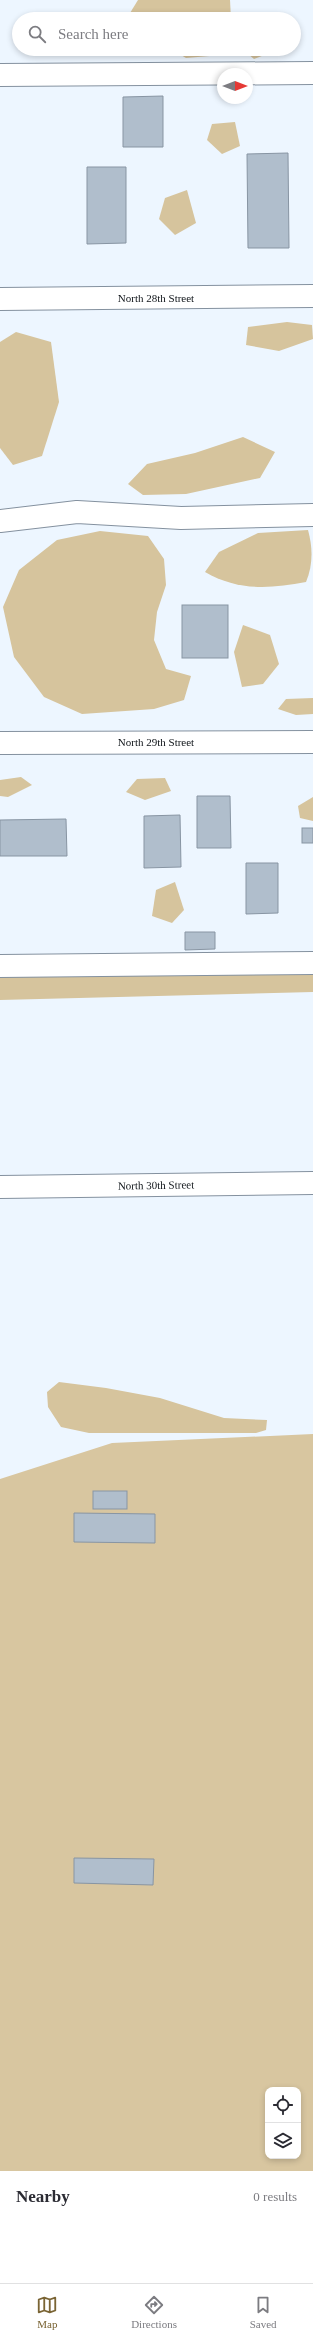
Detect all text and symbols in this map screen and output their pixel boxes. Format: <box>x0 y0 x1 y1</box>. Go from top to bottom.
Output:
search box <box>12 12 301 56</box>
icon: search <box>26 23 48 45</box>
text: Search here <box>58 26 128 42</box>
north arrow <box>217 68 253 104</box>
street label: North 28th Street <box>118 292 194 304</box>
street label: North 29th Street <box>118 736 194 748</box>
street label: North 30th Street <box>118 1178 194 1192</box>
map controls <box>265 2087 301 2159</box>
button: locate <box>265 2087 301 2123</box>
button: layers <box>265 2123 301 2159</box>
text: Nearby <box>16 2187 70 2206</box>
text: 0 results <box>253 2189 297 2204</box>
tab: Map <box>36 2294 58 2330</box>
tab: Directions <box>131 2294 177 2330</box>
tab: Saved <box>250 2294 277 2330</box>

